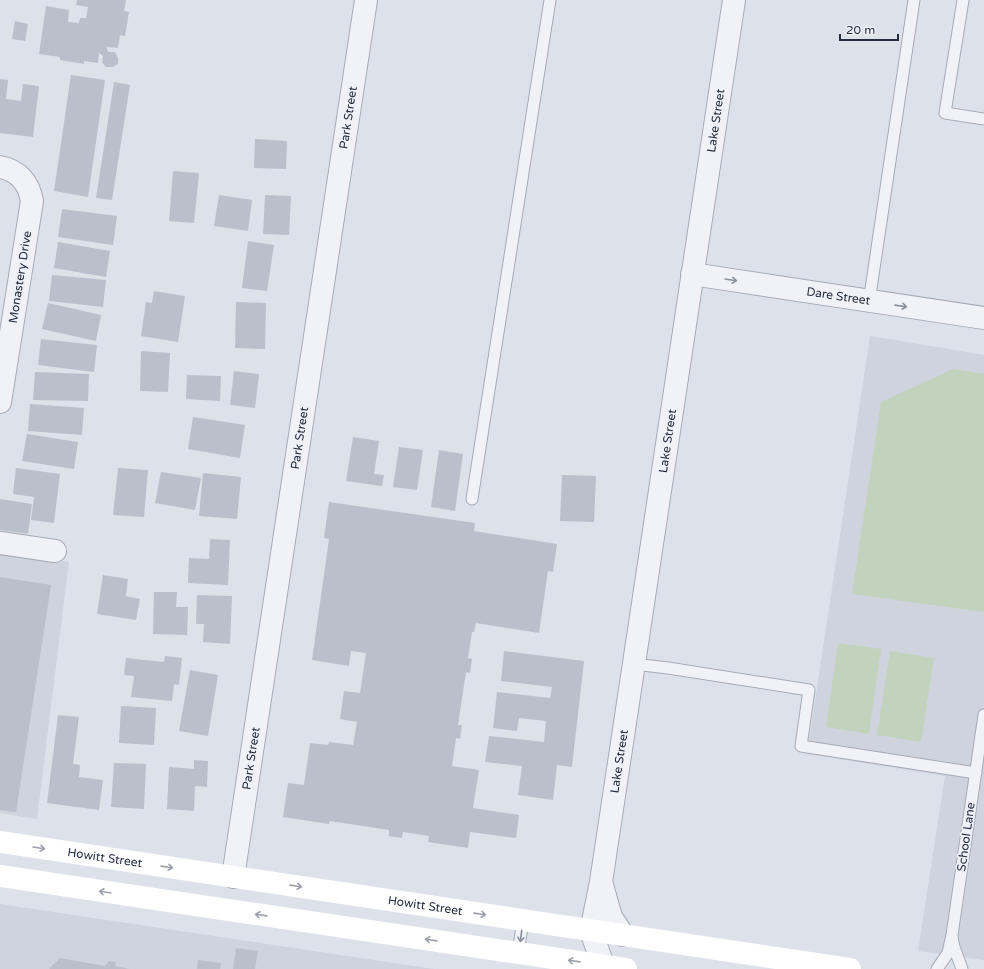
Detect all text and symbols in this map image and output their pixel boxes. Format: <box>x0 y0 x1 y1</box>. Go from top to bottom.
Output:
scale bar <box>840 16 898 42</box>
text: 20 m <box>846 23 875 37</box>
street label: Park Street <box>336 85 360 150</box>
street label: Lake Street <box>704 87 728 154</box>
street label: Monastery Drive <box>6 230 34 324</box>
one-way arrow <box>724 276 737 284</box>
street label: Dare Street <box>805 284 872 308</box>
one-way arrow <box>894 302 907 310</box>
street label: Park Street <box>288 405 311 470</box>
street label: Lake Street <box>656 408 679 474</box>
street label: Park Street <box>239 726 263 791</box>
street label: Lake Street <box>607 728 631 794</box>
street label: School Lane <box>954 801 978 872</box>
one-way arrow <box>32 844 45 852</box>
street label: Howitt Street <box>67 845 144 870</box>
one-way arrow <box>160 863 173 871</box>
one-way arrow <box>289 882 302 890</box>
one-way arrow <box>99 888 112 896</box>
street label: Howitt Street <box>387 893 464 918</box>
one-way arrow <box>473 910 486 918</box>
one-way arrow <box>255 911 268 919</box>
one-way arrow <box>517 929 524 942</box>
one-way arrow <box>425 936 438 944</box>
one-way arrow <box>568 957 581 965</box>

